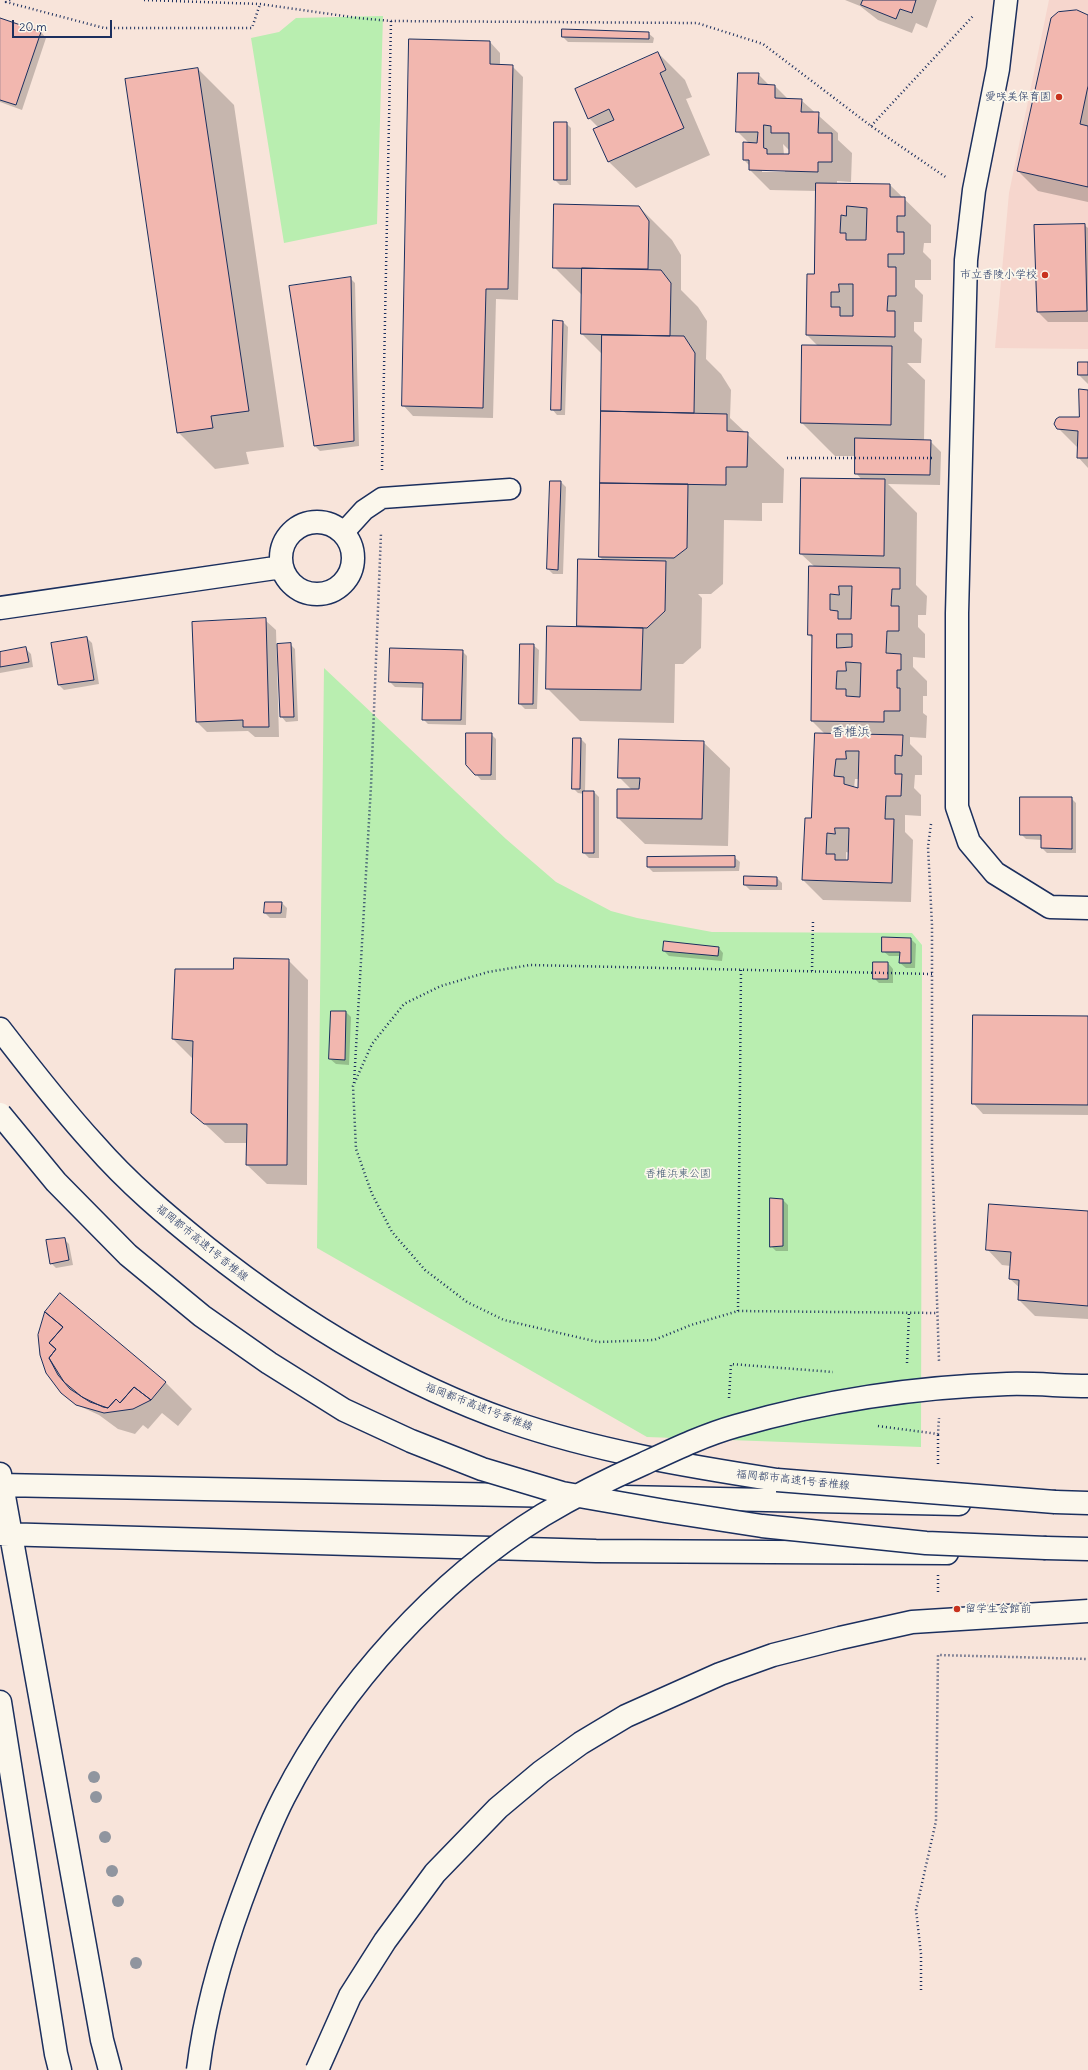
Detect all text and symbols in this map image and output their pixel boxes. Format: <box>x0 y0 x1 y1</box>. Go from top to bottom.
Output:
scale bar <box>14 12 114 38</box>
text: 20 m <box>19 19 47 34</box>
place label: 愛咲美保育園 <box>985 90 1051 104</box>
marker: 愛咲美保育園 <box>1054 92 1064 102</box>
place label: 市立香陵小学校 <box>960 268 1037 282</box>
marker: 市立香陵小学校 <box>1040 270 1050 280</box>
district label: 香椎浜 <box>832 724 870 740</box>
park label: 香椎浜東公園 <box>645 1167 711 1181</box>
street label: 福岡都市高速1号香椎線 <box>153 1202 251 1284</box>
street label: 福岡都市高速1号香椎線 <box>423 1380 535 1434</box>
street label: 福岡都市高速1号香椎線 <box>735 1467 851 1493</box>
place label: 留学生会館前 <box>965 1602 1031 1616</box>
marker: 留学生会館前 <box>952 1604 962 1614</box>

